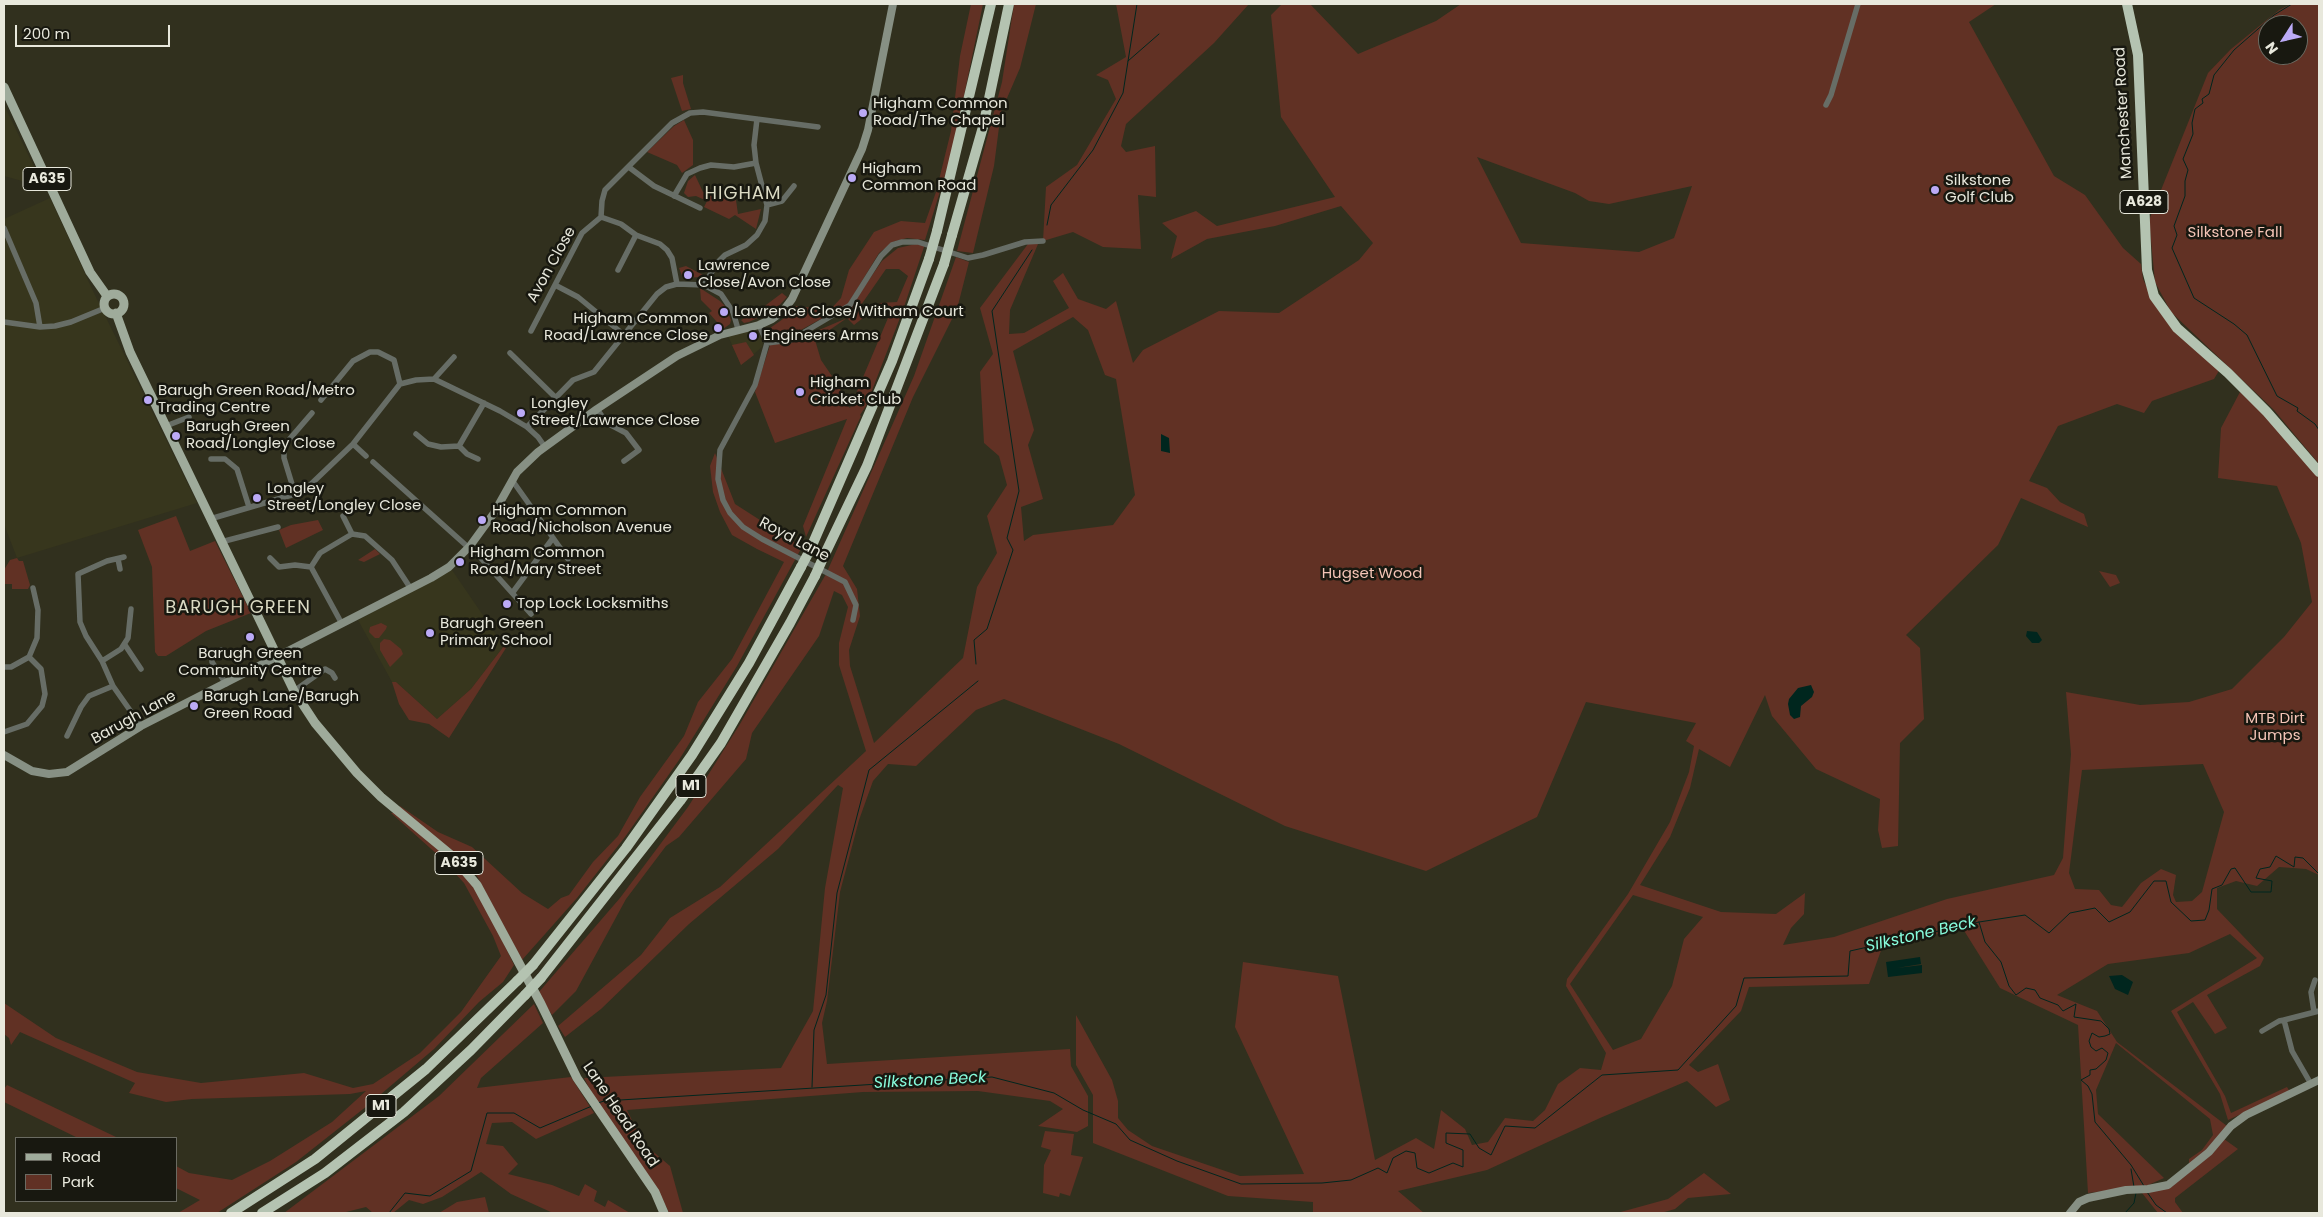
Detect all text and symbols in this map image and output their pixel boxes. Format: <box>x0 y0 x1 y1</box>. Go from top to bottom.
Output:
scale bar <box>18 15 172 47</box>
north arrow <box>2258 15 2308 65</box>
text: 200 m <box>23 23 70 44</box>
text: N <box>2260 38 2283 58</box>
street label: Manchester Road <box>2112 47 2136 179</box>
place label: Higham Common Road/The Chapel <box>873 95 1008 130</box>
marker: Higham Common Road/The Chapel <box>857 107 869 119</box>
place label: Higham Common Road <box>862 160 976 195</box>
road number: A635 <box>23 168 71 190</box>
marker: Higham Common Road <box>846 172 858 184</box>
place label: Silkstone Golf Club <box>1945 172 2014 207</box>
district label: HIGHAM <box>704 183 782 205</box>
marker: Silkstone Golf Club <box>1929 184 1941 196</box>
road number: A628 <box>2120 190 2168 213</box>
street label: Avon Close <box>524 224 580 306</box>
park label: Silkstone Fall <box>2188 224 2282 242</box>
place label: Lawrence Close/Avon Close <box>698 257 831 292</box>
marker: Lawrence Close/Avon Close <box>682 269 694 281</box>
place label: Lawrence Close/Witham Court <box>734 303 964 321</box>
marker: Lawrence Close/Witham Court <box>718 306 730 318</box>
place label: Higham Common Road/Lawrence Close <box>544 310 708 345</box>
marker: Higham Common Road/Lawrence Close <box>712 322 724 334</box>
place label: Engineers Arms <box>763 327 879 345</box>
marker: Engineers Arms <box>747 330 759 342</box>
place label: Higham Cricket Club <box>810 374 901 409</box>
place label: Barugh Green Road/Metro Trading Centre <box>158 382 355 417</box>
marker: Higham Cricket Club <box>794 386 806 398</box>
marker: Barugh Green Road/Metro Trading Centre <box>142 394 154 406</box>
place label: Longley Street/Lawrence Close <box>531 395 700 430</box>
marker: Longley Street/Lawrence Close <box>515 407 527 419</box>
place label: Barugh Green Road/Longley Close <box>186 418 335 453</box>
marker: Barugh Green Road/Longley Close <box>170 430 182 442</box>
place label: Longley Street/Longley Close <box>267 480 421 515</box>
marker: Longley Street/Longley Close <box>251 492 263 504</box>
place label: Higham Common Road/Nicholson Avenue <box>492 502 672 537</box>
marker: Higham Common Road/Nicholson Avenue <box>476 514 488 526</box>
street label: Royd Lane <box>756 514 832 566</box>
place label: Higham Common Road/Mary Street <box>470 544 605 579</box>
marker: Higham Common Road/Mary Street <box>454 556 466 568</box>
park label: Hugset Wood <box>1322 565 1422 583</box>
place label: Top Lock Locksmiths <box>517 595 669 613</box>
district label: BARUGH GREEN <box>164 597 312 619</box>
marker: Top Lock Locksmiths <box>501 598 513 610</box>
place label: Barugh Green Primary School <box>440 615 552 650</box>
marker: Barugh Green Primary School <box>424 627 436 639</box>
marker: Barugh Green Community Centre <box>244 631 256 643</box>
place label: Barugh Green Community Centre <box>178 645 322 680</box>
street label: Barugh Lane <box>89 687 179 749</box>
place label: Barugh Lane/Barugh Green Road <box>204 688 359 723</box>
marker: Barugh Lane/Barugh Green Road <box>188 700 200 712</box>
park label: MTB Dirt Jumps <box>2245 710 2305 745</box>
road number: M1 <box>676 774 706 798</box>
road number: A635 <box>435 851 483 874</box>
water label: Silkstone Beck <box>1864 913 1978 957</box>
street label: Lane Head Road <box>578 1059 662 1171</box>
water label: Silkstone Beck <box>873 1068 987 1094</box>
road number: M1 <box>366 1094 396 1118</box>
legend <box>15 1137 178 1202</box>
text: Road <box>62 1146 101 1167</box>
text: Park <box>62 1171 94 1192</box>

